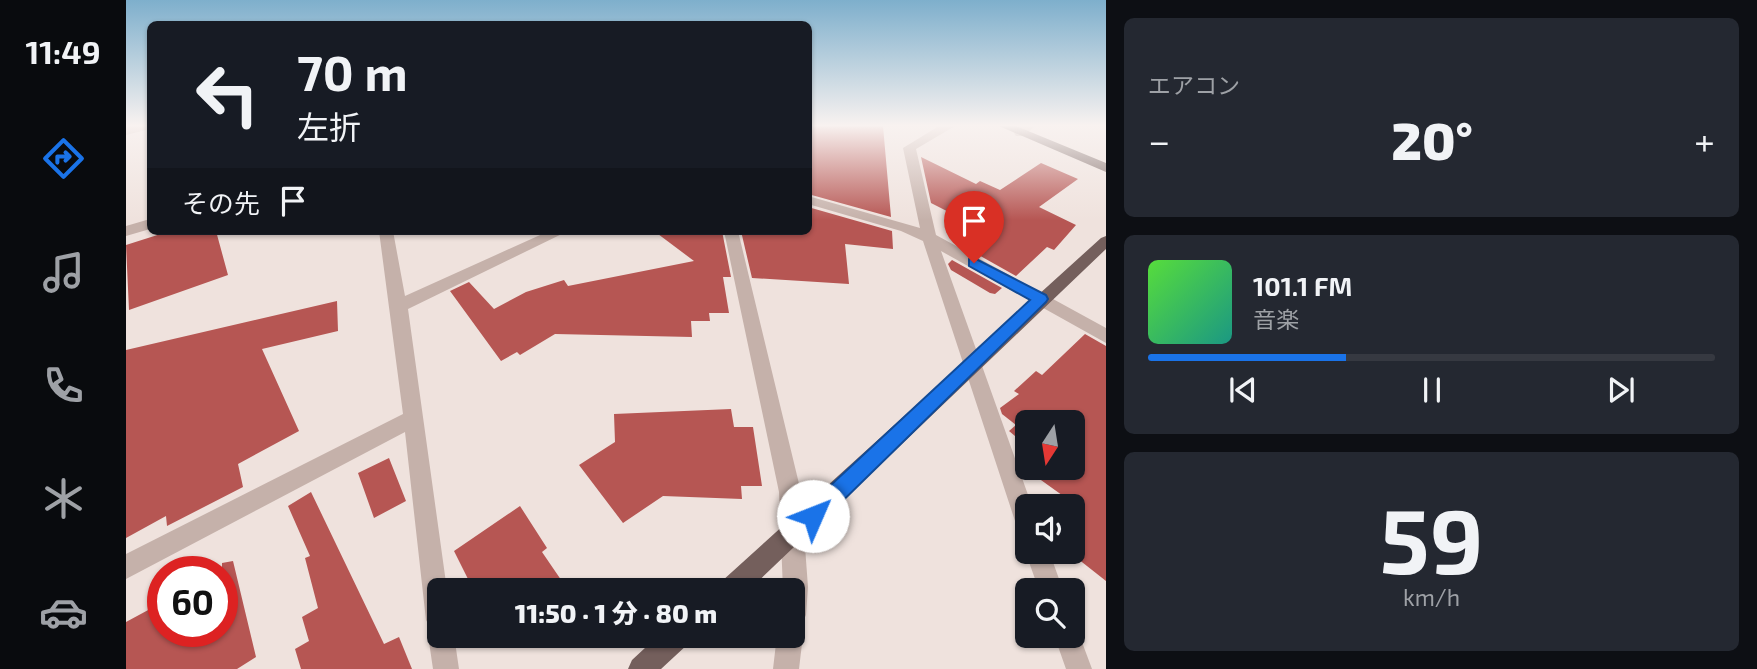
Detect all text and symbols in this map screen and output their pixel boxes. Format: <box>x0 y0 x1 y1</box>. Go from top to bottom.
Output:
text: 11:49 <box>25 32 101 70</box>
text: 70 m <box>297 42 408 101</box>
icon: left <box>182 49 273 140</box>
text: エアコン <box>1148 71 1240 99</box>
text: 左折 <box>297 107 361 145</box>
text: 20° <box>1391 108 1473 170</box>
text: − <box>1148 117 1170 163</box>
text: + <box>1694 117 1715 163</box>
icon: directions <box>39 134 88 183</box>
icon: arrive <box>274 182 312 220</box>
text: その先 <box>182 187 260 218</box>
pin <box>944 191 1004 263</box>
icon: arrive <box>955 202 993 240</box>
icon: music <box>39 248 88 297</box>
text: 101.1 FM <box>1253 270 1352 301</box>
text: 音楽 <box>1253 305 1299 333</box>
icon: phone <box>39 361 88 410</box>
icon: previous <box>1224 371 1262 409</box>
icon: pause <box>1413 371 1451 409</box>
icon: next <box>1602 371 1640 409</box>
north arrow <box>1015 410 1085 480</box>
map controls <box>1015 410 1085 648</box>
icon: climate <box>39 474 88 523</box>
position arrow <box>776 479 850 553</box>
text: 59 <box>1380 483 1483 592</box>
button: sound <box>1015 494 1085 564</box>
speed limit sign: 60 <box>147 556 238 647</box>
button: search <box>1015 578 1085 648</box>
text: km/h <box>1403 583 1460 611</box>
icon: car <box>39 588 88 637</box>
text: 11:50 · 1 分 · 80 m <box>515 597 717 628</box>

